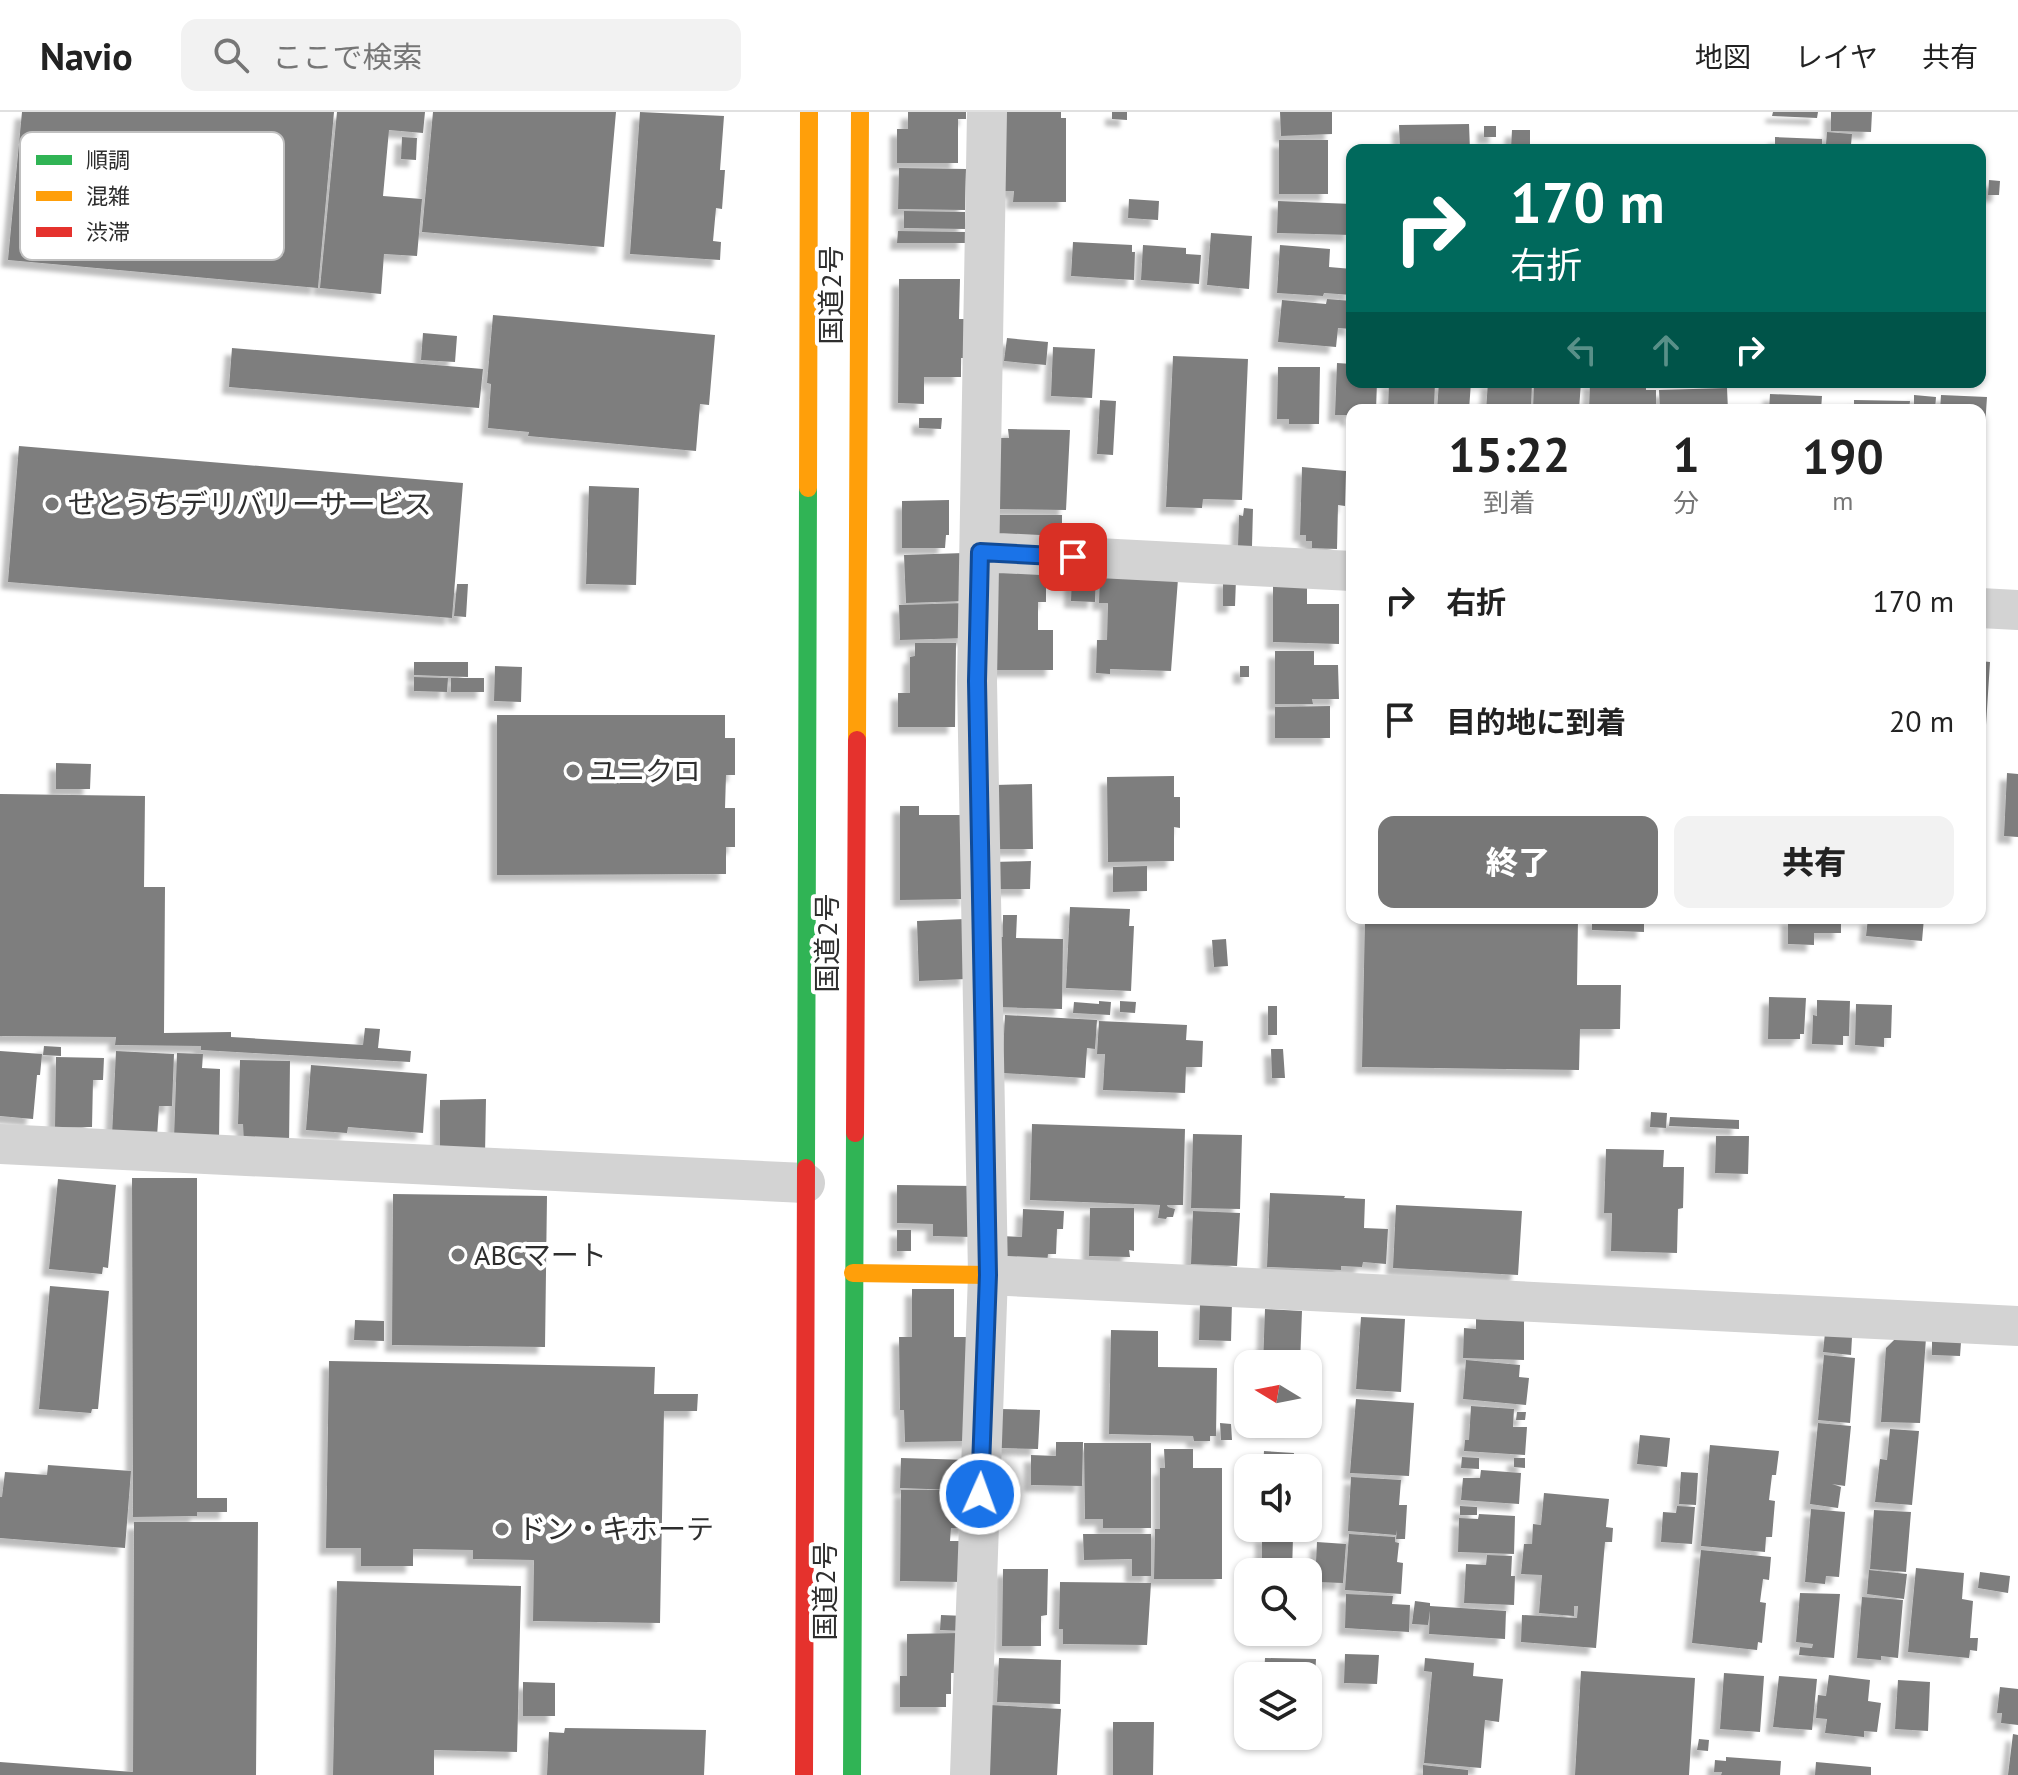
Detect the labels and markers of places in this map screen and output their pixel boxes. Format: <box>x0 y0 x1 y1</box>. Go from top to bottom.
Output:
place label: せとうちデリバリーサービス <box>68 485 431 522</box>
marker: せとうちデリバリーサービス <box>43 495 61 513</box>
pin <box>1039 523 1107 591</box>
place label: ユニクロ <box>589 752 701 789</box>
marker: ユニクロ <box>564 762 582 780</box>
place label: ABCマート <box>474 1236 607 1273</box>
marker: ABCマート <box>449 1246 467 1264</box>
place label: ドン・キホーテ <box>518 1510 714 1547</box>
marker: ドン・キホーテ <box>493 1520 511 1538</box>

